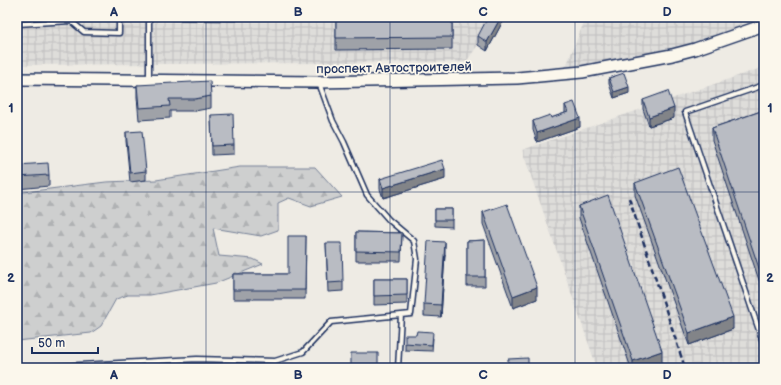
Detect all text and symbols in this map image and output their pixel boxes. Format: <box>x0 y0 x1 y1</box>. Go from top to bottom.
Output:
text: A <box>109 4 118 20</box>
text: B <box>293 4 303 20</box>
text: C <box>478 4 488 20</box>
text: D <box>662 4 672 20</box>
street label: проспект Автостроителей <box>316 59 472 77</box>
text: 1 <box>8 100 14 116</box>
text: 1 <box>767 100 773 116</box>
text: 2 <box>7 270 15 286</box>
text: 2 <box>766 270 774 286</box>
scale bar <box>32 329 98 355</box>
text: 50 m <box>38 336 65 351</box>
text: A <box>109 367 118 383</box>
text: B <box>293 367 303 383</box>
text: C <box>478 367 488 383</box>
text: D <box>662 367 672 383</box>

